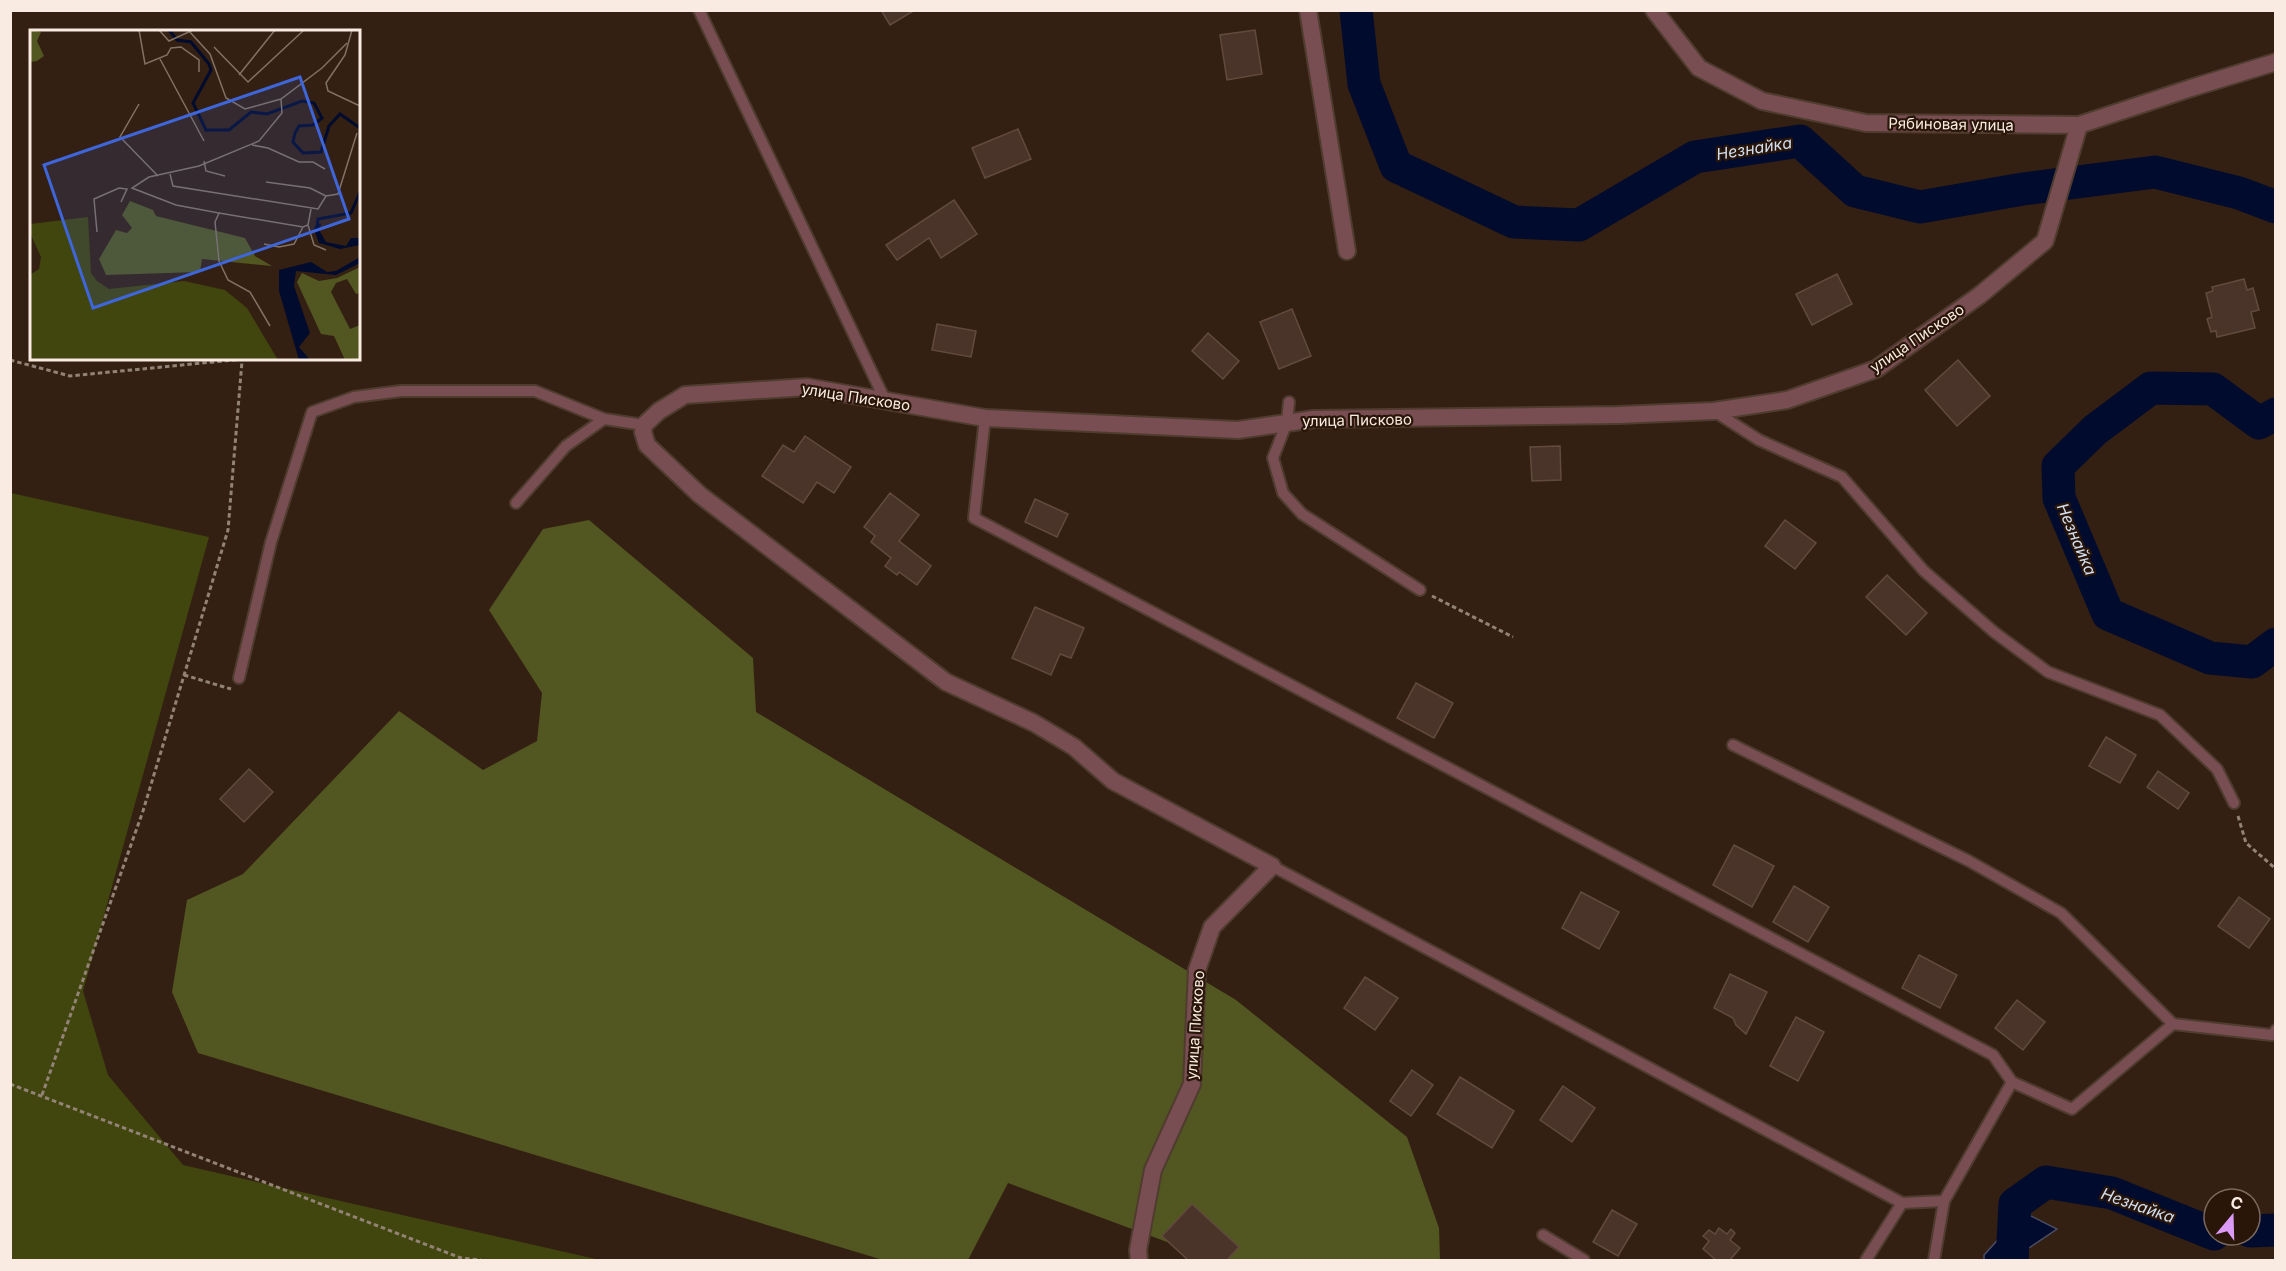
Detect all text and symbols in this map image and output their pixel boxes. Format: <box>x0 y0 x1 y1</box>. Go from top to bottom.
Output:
inset map <box>30 30 360 360</box>
street label: Рябиновая улица <box>1888 113 2014 135</box>
water label: Незнайка <box>1715 132 1793 164</box>
street label: улица Писково <box>1866 299 1968 377</box>
street label: улица Писково <box>800 379 912 415</box>
street label: улица Писково <box>1302 410 1412 430</box>
water label: Незнайка <box>2053 500 2101 578</box>
street label: улица Писково <box>1182 970 1208 1080</box>
water label: Незнайка <box>2099 1183 2177 1227</box>
north arrow <box>2202 1187 2262 1247</box>
text: С <box>2228 1191 2246 1214</box>

